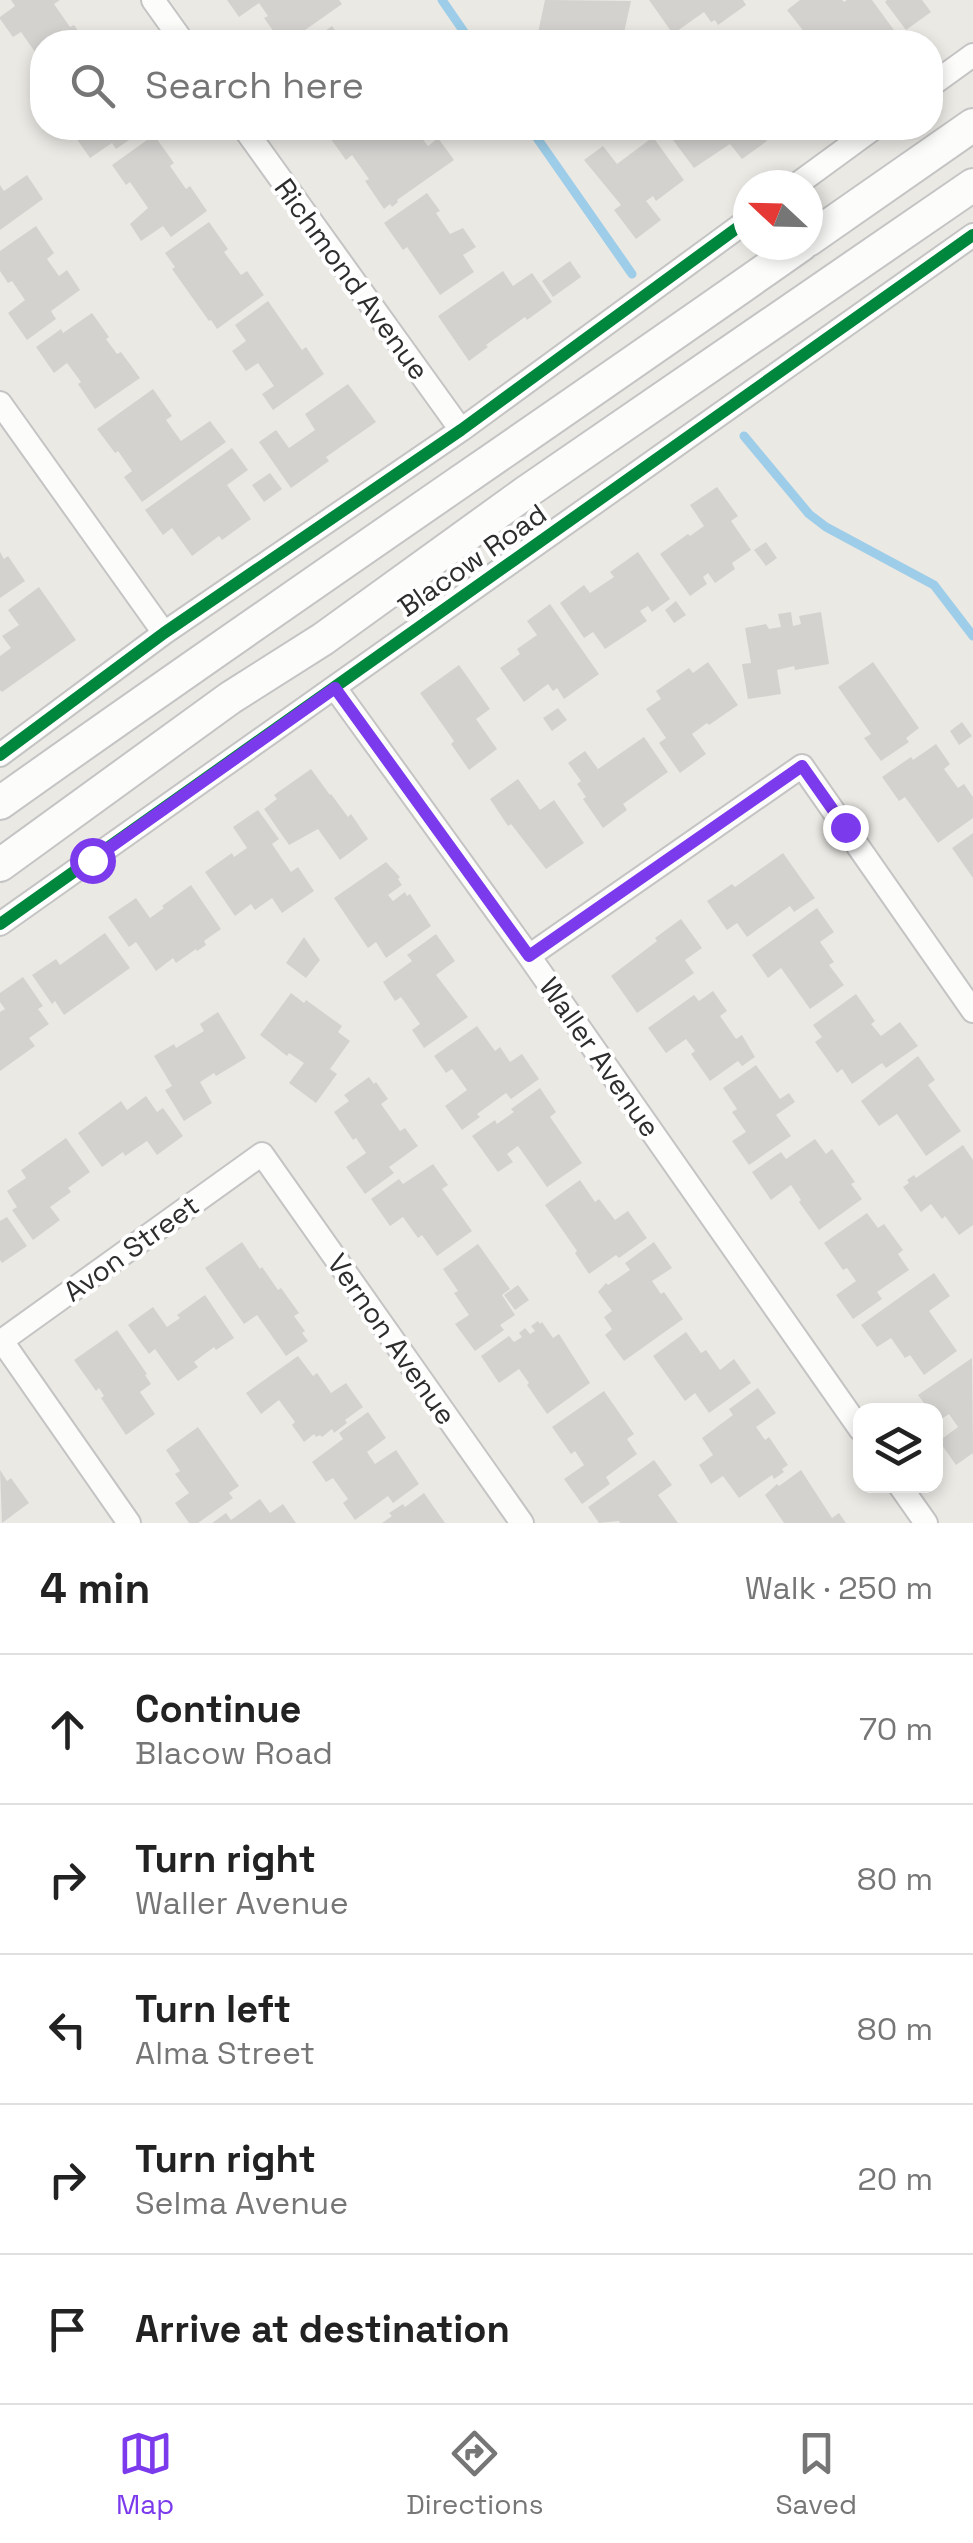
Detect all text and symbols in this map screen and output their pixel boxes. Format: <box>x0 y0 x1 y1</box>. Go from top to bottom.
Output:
search box <box>30 30 943 140</box>
icon: search <box>65 58 120 113</box>
text: Search here <box>145 61 364 109</box>
north arrow <box>733 170 823 260</box>
street label: Richmond Avenue <box>267 171 437 387</box>
street label: Blacow Road <box>391 496 553 624</box>
route end <box>823 805 869 851</box>
route start <box>70 838 116 884</box>
street label: Waller Avenue <box>532 970 668 1144</box>
street label: Avon Street <box>56 1187 206 1309</box>
street label: Vernon Avenue <box>320 1246 464 1432</box>
map controls <box>853 1403 943 1493</box>
button: layers <box>853 1403 943 1493</box>
text: 4 min <box>40 1562 150 1615</box>
text: Walk · 250 m <box>745 1568 933 1608</box>
text: Continue <box>135 1685 301 1733</box>
icon: ahead <box>40 1702 95 1757</box>
text: 70 m <box>859 1709 933 1749</box>
text: Blacow Road <box>135 1733 333 1773</box>
text: Turn right <box>135 1835 316 1883</box>
icon: right <box>40 1852 95 1907</box>
text: 80 m <box>857 1859 933 1899</box>
text: Waller Avenue <box>135 1883 349 1923</box>
text: Turn left <box>135 1985 291 2033</box>
icon: left <box>40 2002 95 2057</box>
text: 80 m <box>857 2009 933 2049</box>
text: Alma Street <box>135 2033 315 2073</box>
text: Turn right <box>135 2135 316 2183</box>
icon: right <box>40 2152 95 2207</box>
text: 20 m <box>857 2159 933 2199</box>
text: Selma Avenue <box>135 2183 348 2223</box>
icon: arrive <box>40 2302 95 2357</box>
text: Arrive at destination <box>135 2305 510 2353</box>
tab: Map <box>116 2426 174 2522</box>
tab: Directions <box>406 2426 543 2522</box>
tab: Saved <box>775 2426 857 2522</box>

